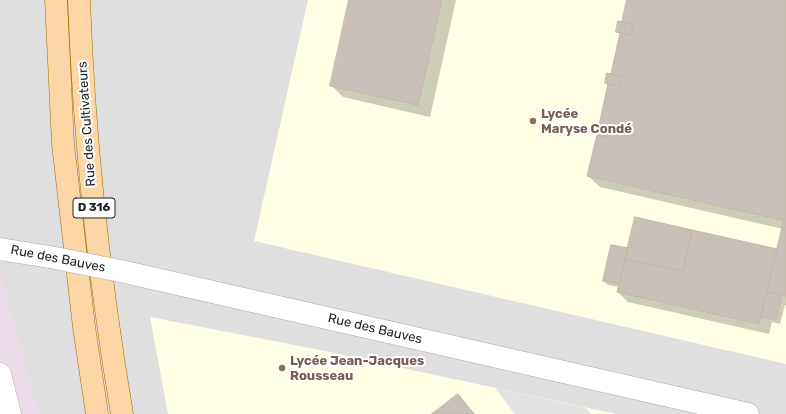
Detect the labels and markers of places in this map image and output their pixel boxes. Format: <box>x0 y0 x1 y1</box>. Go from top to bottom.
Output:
place label: Lycée Maryse Condé <box>541 106 632 137</box>
marker: Lycée Maryse Condé <box>528 116 538 126</box>
place label: Lycée Jean-Jacques Rousseau <box>290 353 424 384</box>
marker: Lycée Jean-Jacques Rousseau <box>277 363 287 373</box>

